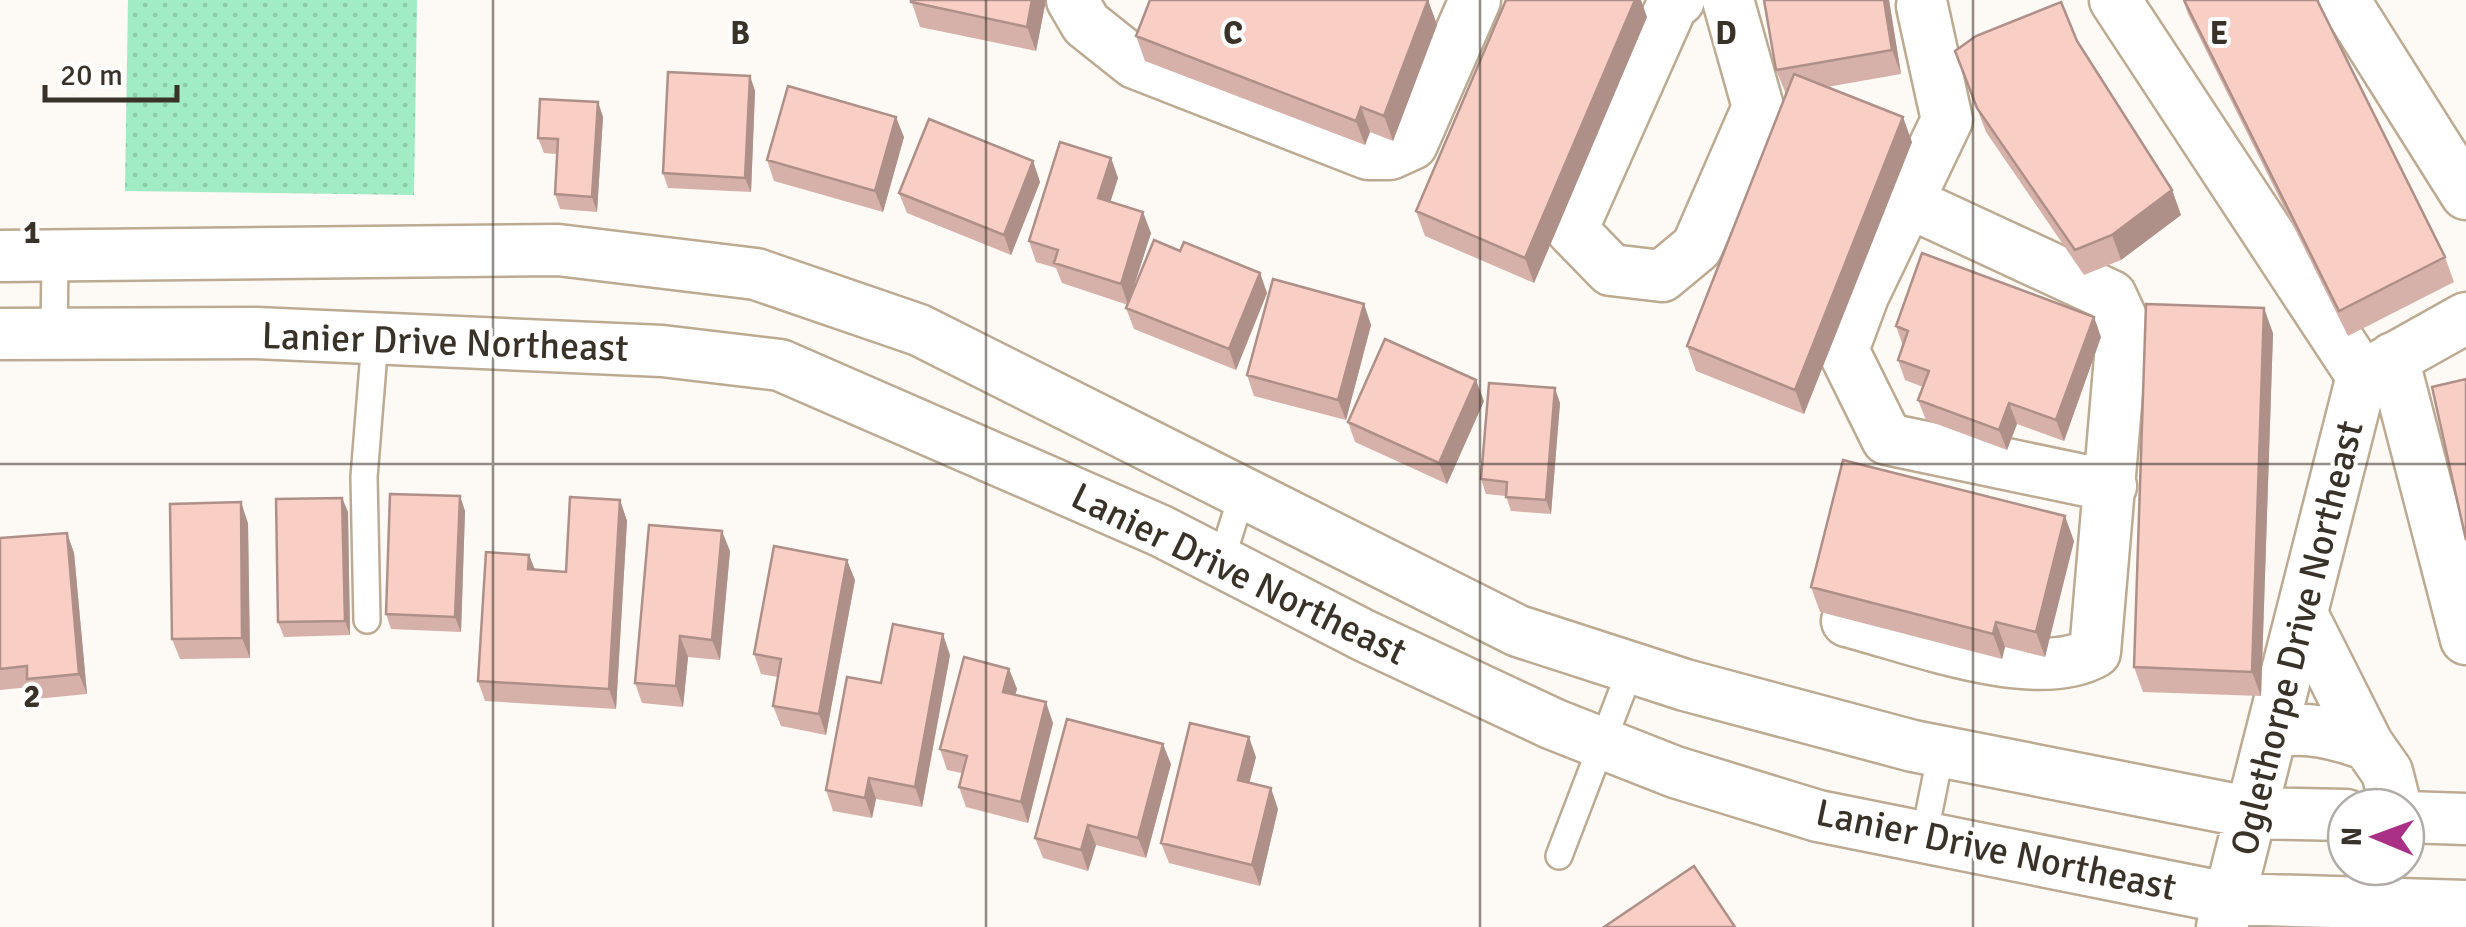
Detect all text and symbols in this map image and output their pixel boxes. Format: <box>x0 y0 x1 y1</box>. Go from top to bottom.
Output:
text: B <box>730 14 750 53</box>
text: C <box>1223 14 1243 53</box>
text: D <box>1715 14 1737 53</box>
text: E <box>2210 14 2228 53</box>
scale bar <box>45 40 178 102</box>
text: 20 m <box>60 57 123 94</box>
text: 1 <box>23 213 41 252</box>
street label: Lanier Drive Northeast <box>261 312 629 372</box>
street label: Oglethorpe Drive Northeast <box>2221 416 2373 860</box>
street label: Lanier Drive Northeast <box>1064 472 1414 676</box>
text: 2 <box>23 677 41 716</box>
north arrow <box>2326 787 2426 887</box>
street label: Lanier Drive Northeast <box>1812 789 2180 911</box>

